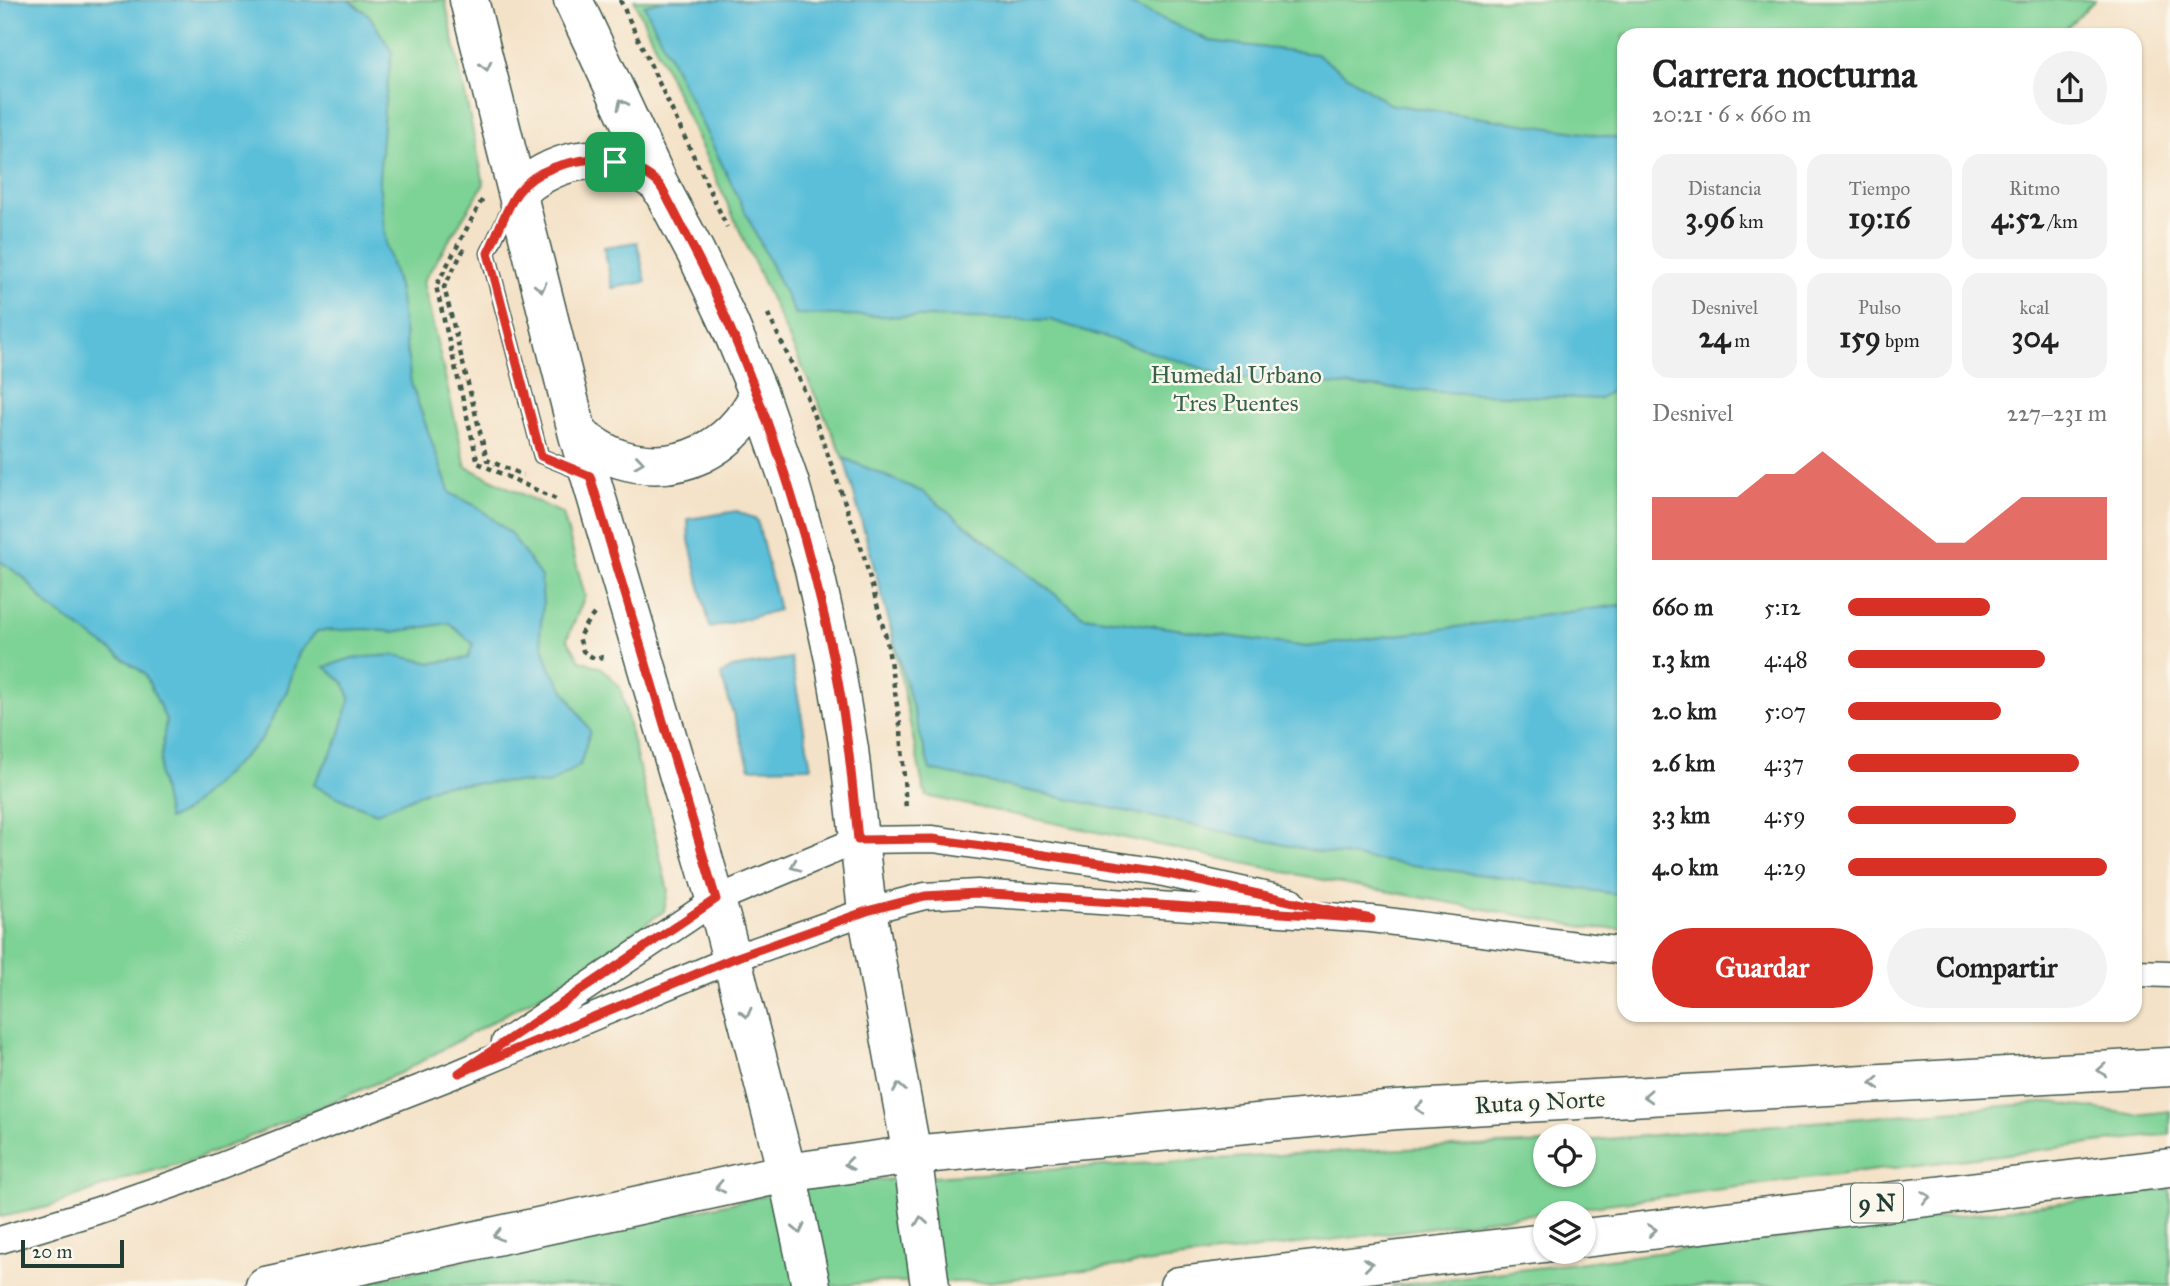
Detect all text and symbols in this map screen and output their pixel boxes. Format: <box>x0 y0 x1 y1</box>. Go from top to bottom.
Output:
text: Carrera nocturna <box>1652 51 1917 97</box>
button: share <box>2033 51 2107 125</box>
one-way arrow <box>478 60 492 72</box>
one-way arrow <box>616 99 630 111</box>
text: 20:21 · 6 × 660 m <box>1652 100 1811 128</box>
pin <box>585 132 645 192</box>
icon: arrive <box>596 143 634 181</box>
text: Distancia <box>1688 177 1761 200</box>
text: Tiempo <box>1849 177 1910 200</box>
text: Ritmo <box>2009 177 2060 200</box>
text: 3.96 <box>1685 200 1735 236</box>
text: 19:16 <box>1848 200 1911 236</box>
text: 4:52 <box>1991 200 2044 236</box>
text: km <box>1735 210 1764 233</box>
text: /km <box>2044 210 2078 233</box>
one-way arrow <box>533 281 547 293</box>
text: Desnivel <box>1691 296 1758 319</box>
text: Pulso <box>1858 296 1901 319</box>
text: kcal <box>2020 296 2049 319</box>
text: 24 <box>1699 319 1730 355</box>
text: 159 <box>1839 319 1881 355</box>
text: 304 <box>2011 319 2058 355</box>
text: m <box>1730 329 1750 352</box>
text: bpm <box>1881 329 1920 352</box>
park label: Humedal Urbano Tres Puentes <box>1150 360 1322 418</box>
text: Desnivel <box>1652 399 1733 427</box>
text: 227–231 m <box>2007 399 2107 427</box>
one-way arrow <box>633 455 645 470</box>
text: 660 m <box>1652 593 1713 621</box>
text: 5:12 <box>1764 593 1801 621</box>
text: 1.3 km <box>1652 645 1710 673</box>
text: 4:48 <box>1764 645 1808 673</box>
text: 2.0 km <box>1652 697 1717 725</box>
text: 5:07 <box>1764 697 1806 725</box>
text: 2.6 km <box>1652 749 1715 777</box>
text: 4:37 <box>1764 749 1804 777</box>
text: 3.3 km <box>1652 801 1710 829</box>
text: 4:59 <box>1764 801 1806 829</box>
text: 4.0 km <box>1652 853 1718 881</box>
text: 4:29 <box>1764 853 1806 881</box>
one-way arrow <box>790 858 803 872</box>
button: Guardar <box>1652 928 1873 1008</box>
button: Compartir <box>1887 928 2107 1008</box>
one-way arrow <box>738 1007 752 1019</box>
one-way arrow <box>2096 1063 2107 1078</box>
one-way arrow <box>1869 1075 1880 1090</box>
one-way arrow <box>893 1082 908 1094</box>
street label: Ruta 9 Norte <box>1474 1084 1606 1120</box>
one-way arrow <box>1642 1088 1653 1103</box>
one-way arrow <box>1415 1101 1426 1116</box>
map controls <box>1533 1124 1596 1264</box>
button: locate <box>1533 1124 1596 1187</box>
one-way arrow <box>843 1156 855 1171</box>
one-way arrow <box>714 1179 726 1194</box>
road number: 9 N <box>1851 1184 1903 1222</box>
one-way arrow <box>1920 1190 1932 1205</box>
button: layers <box>1533 1201 1596 1264</box>
one-way arrow <box>913 1215 928 1226</box>
one-way arrow <box>1646 1222 1657 1237</box>
one-way arrow <box>790 1223 805 1235</box>
one-way arrow <box>492 1227 504 1242</box>
scale bar <box>21 1237 124 1269</box>
text: 20 m <box>32 1240 73 1263</box>
one-way arrow <box>1363 1256 1374 1271</box>

